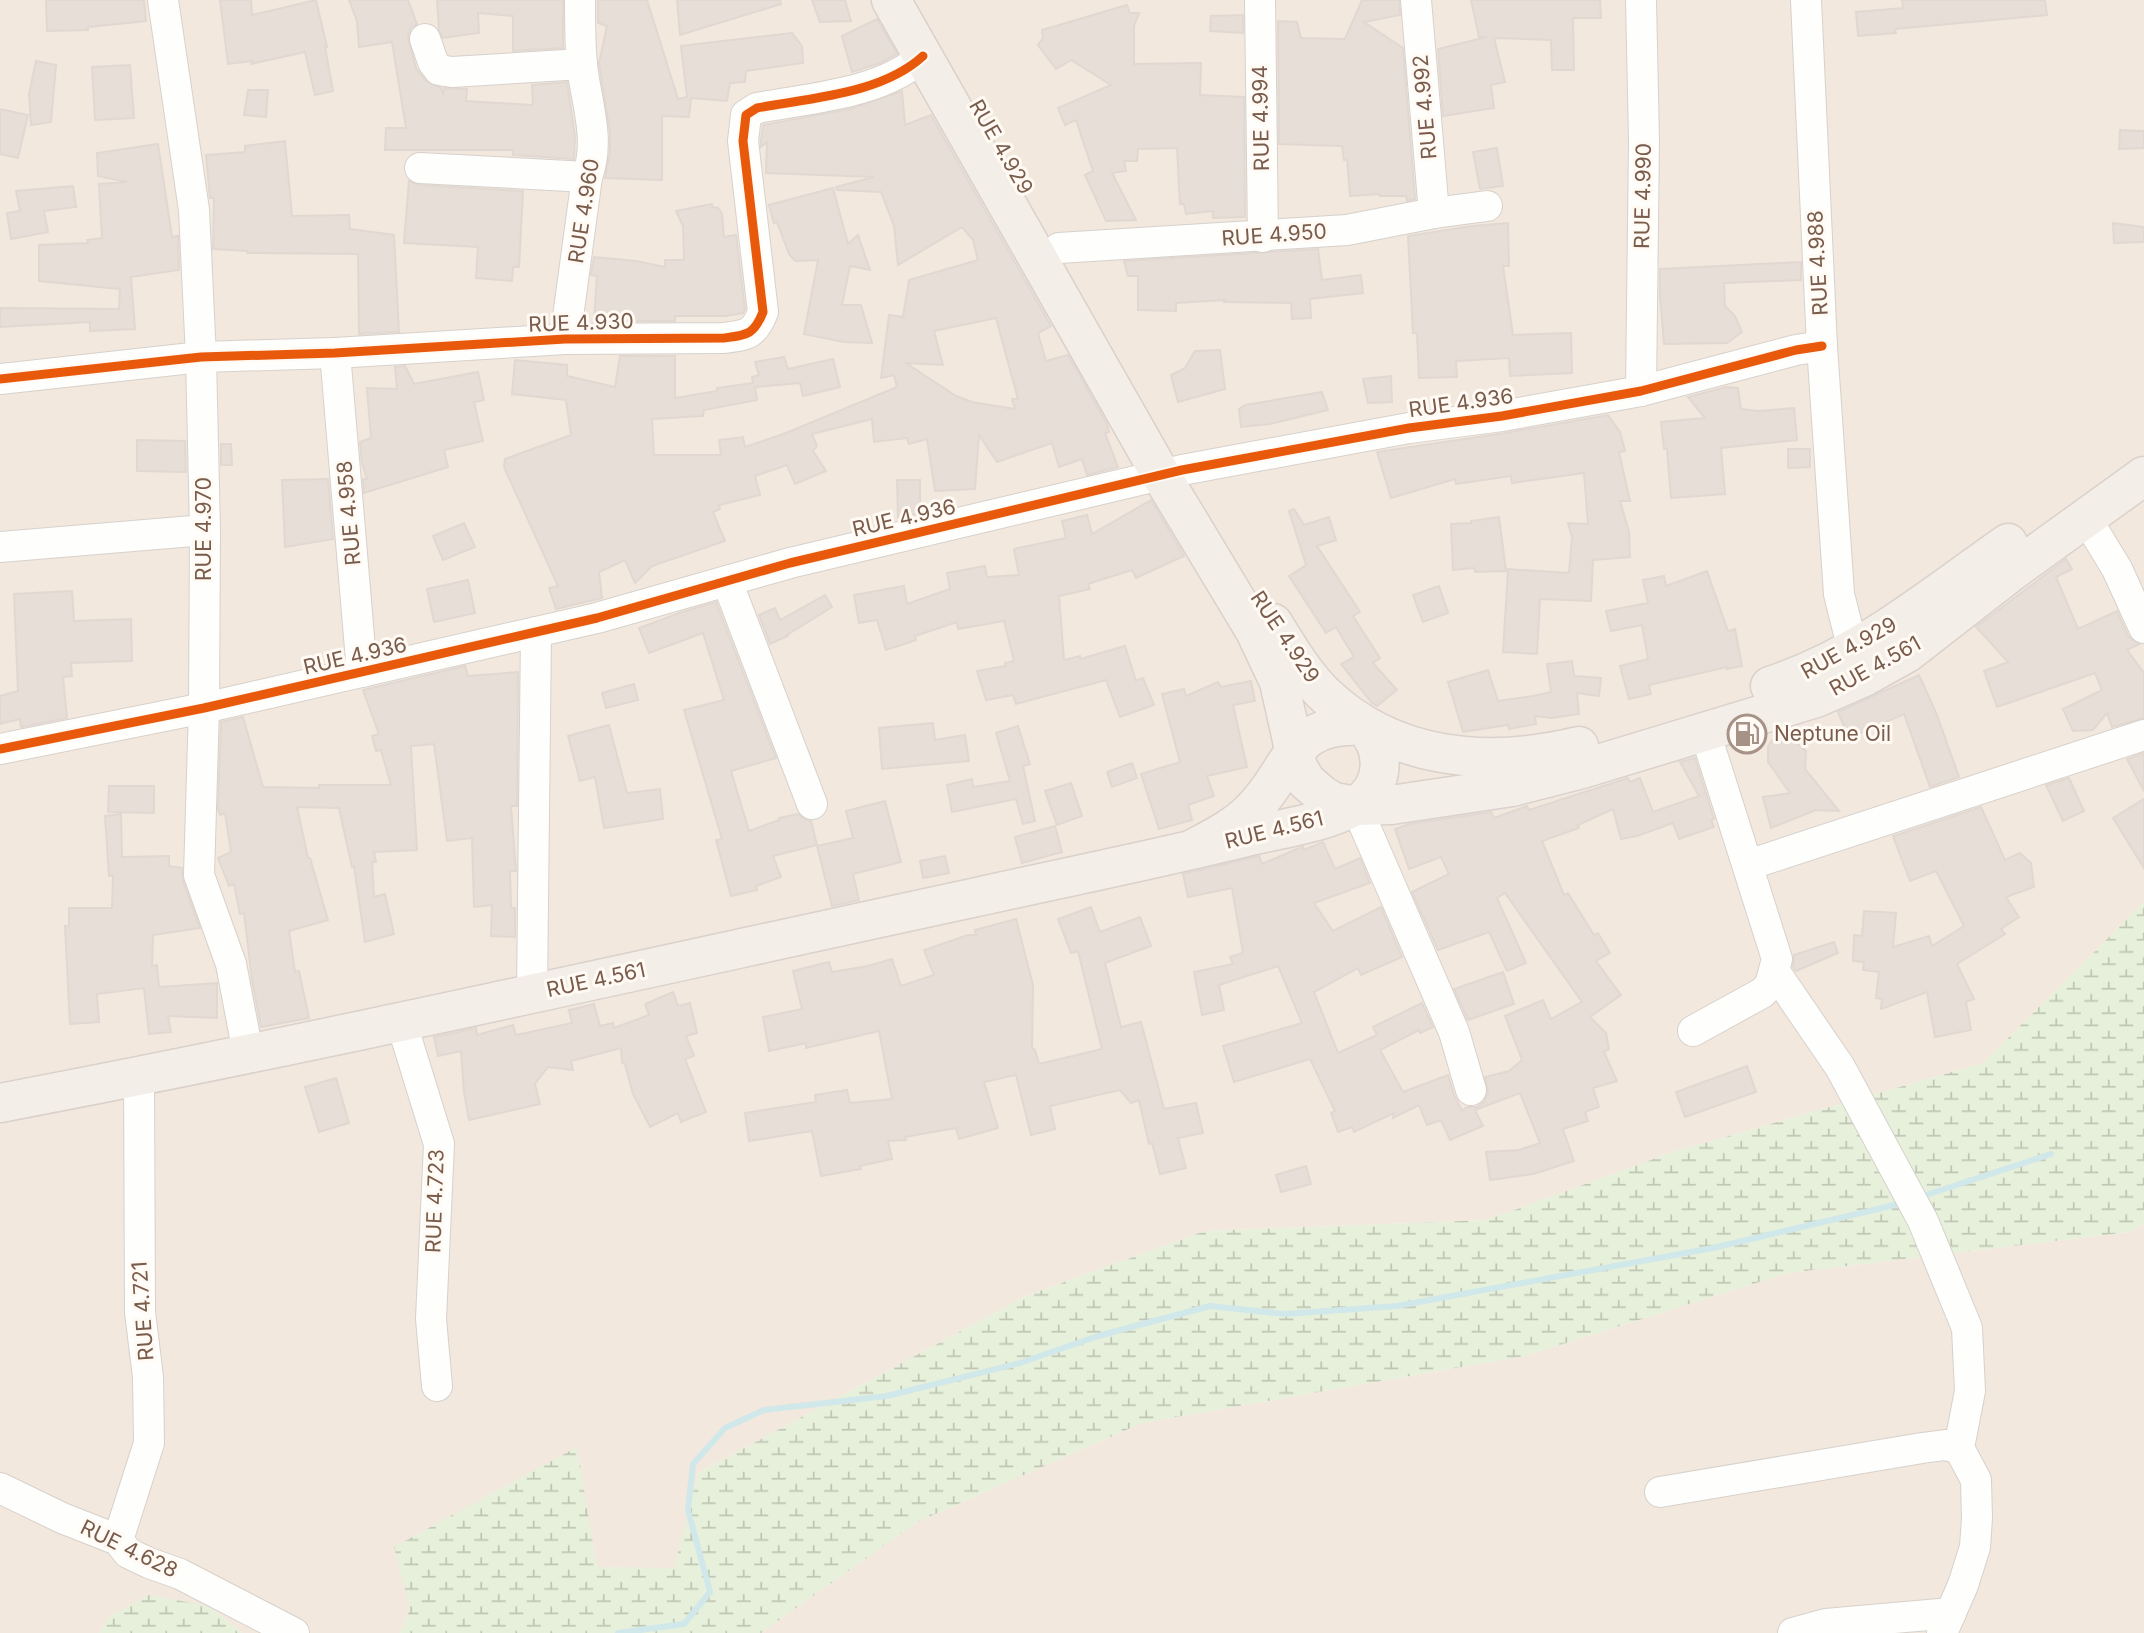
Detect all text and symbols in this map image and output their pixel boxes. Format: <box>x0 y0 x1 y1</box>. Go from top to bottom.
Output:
street label: RUE 4.992 <box>1407 54 1442 161</box>
street label: RUE 4.994 <box>1247 65 1274 171</box>
street label: RUE 4.929 <box>964 95 1039 199</box>
street label: RUE 4.990 <box>1629 143 1656 249</box>
street label: RUE 4.960 <box>563 157 604 265</box>
street label: RUE 4.988 <box>1802 210 1833 316</box>
street label: RUE 4.950 <box>1220 218 1327 251</box>
street label: RUE 4.930 <box>528 308 634 337</box>
street label: RUE 4.936 <box>1407 383 1515 422</box>
street label: RUE 4.958 <box>331 460 366 567</box>
street label: RUE 4.970 <box>191 477 216 581</box>
street label: RUE 4.936 <box>850 493 958 542</box>
street label: RUE 4.929 <box>1246 586 1325 687</box>
street label: RUE 4.929 <box>1797 611 1901 684</box>
street label: RUE 4.561 <box>1825 630 1925 701</box>
street label: RUE 4.936 <box>301 631 409 680</box>
fuel station icon: Neptune Oil <box>1726 713 1768 755</box>
place label: Neptune Oil <box>1774 721 1891 746</box>
street label: RUE 4.561 <box>1222 805 1326 854</box>
street label: RUE 4.561 <box>544 957 648 1002</box>
street label: RUE 4.723 <box>420 1149 449 1253</box>
street label: RUE 4.721 <box>127 1261 158 1362</box>
street label: RUE 4.628 <box>77 1514 182 1583</box>

